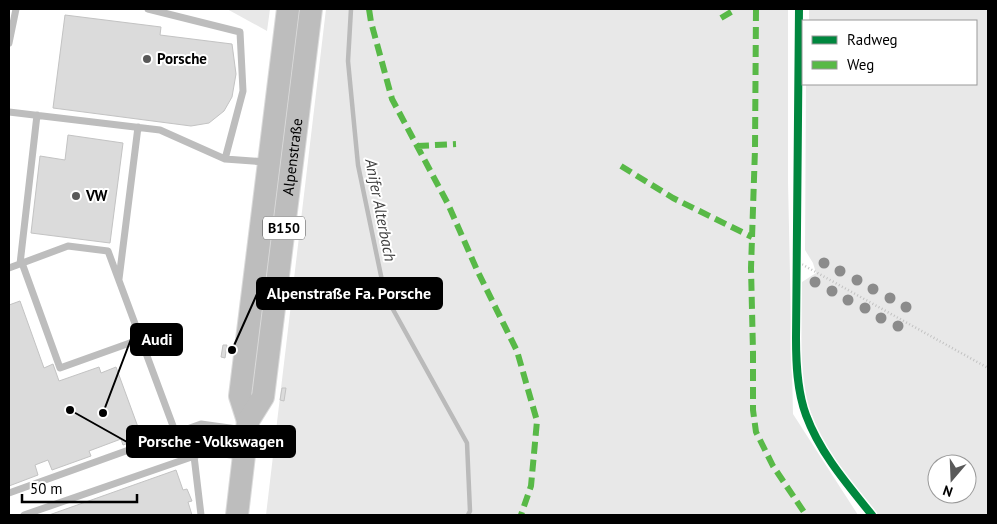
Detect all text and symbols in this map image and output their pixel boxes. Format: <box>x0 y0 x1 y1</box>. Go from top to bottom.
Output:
legend <box>802 20 977 85</box>
text: Radweg <box>847 30 898 49</box>
place label: Porsche <box>157 49 207 68</box>
marker: Porsche <box>141 53 153 65</box>
text: Weg <box>847 55 874 74</box>
street label: Alpenstraße <box>278 117 306 196</box>
water label: Anifer Alterbach <box>361 156 401 263</box>
place label: VW <box>85 186 108 205</box>
marker: VW <box>70 190 82 202</box>
road number: B150 <box>263 217 305 240</box>
callout: Alpenstraße Fa. Porsche <box>257 278 442 309</box>
text: Alpenstraße Fa. Porsche <box>267 283 431 303</box>
callout: Audi <box>131 324 182 355</box>
text: Audi <box>141 329 173 349</box>
callout: Porsche - Volkswagen <box>127 426 295 457</box>
text: Porsche - Volkswagen <box>138 431 284 451</box>
north arrow <box>927 454 977 504</box>
scale bar <box>22 472 138 504</box>
text: 50 m <box>30 479 63 498</box>
text: N <box>940 481 955 501</box>

